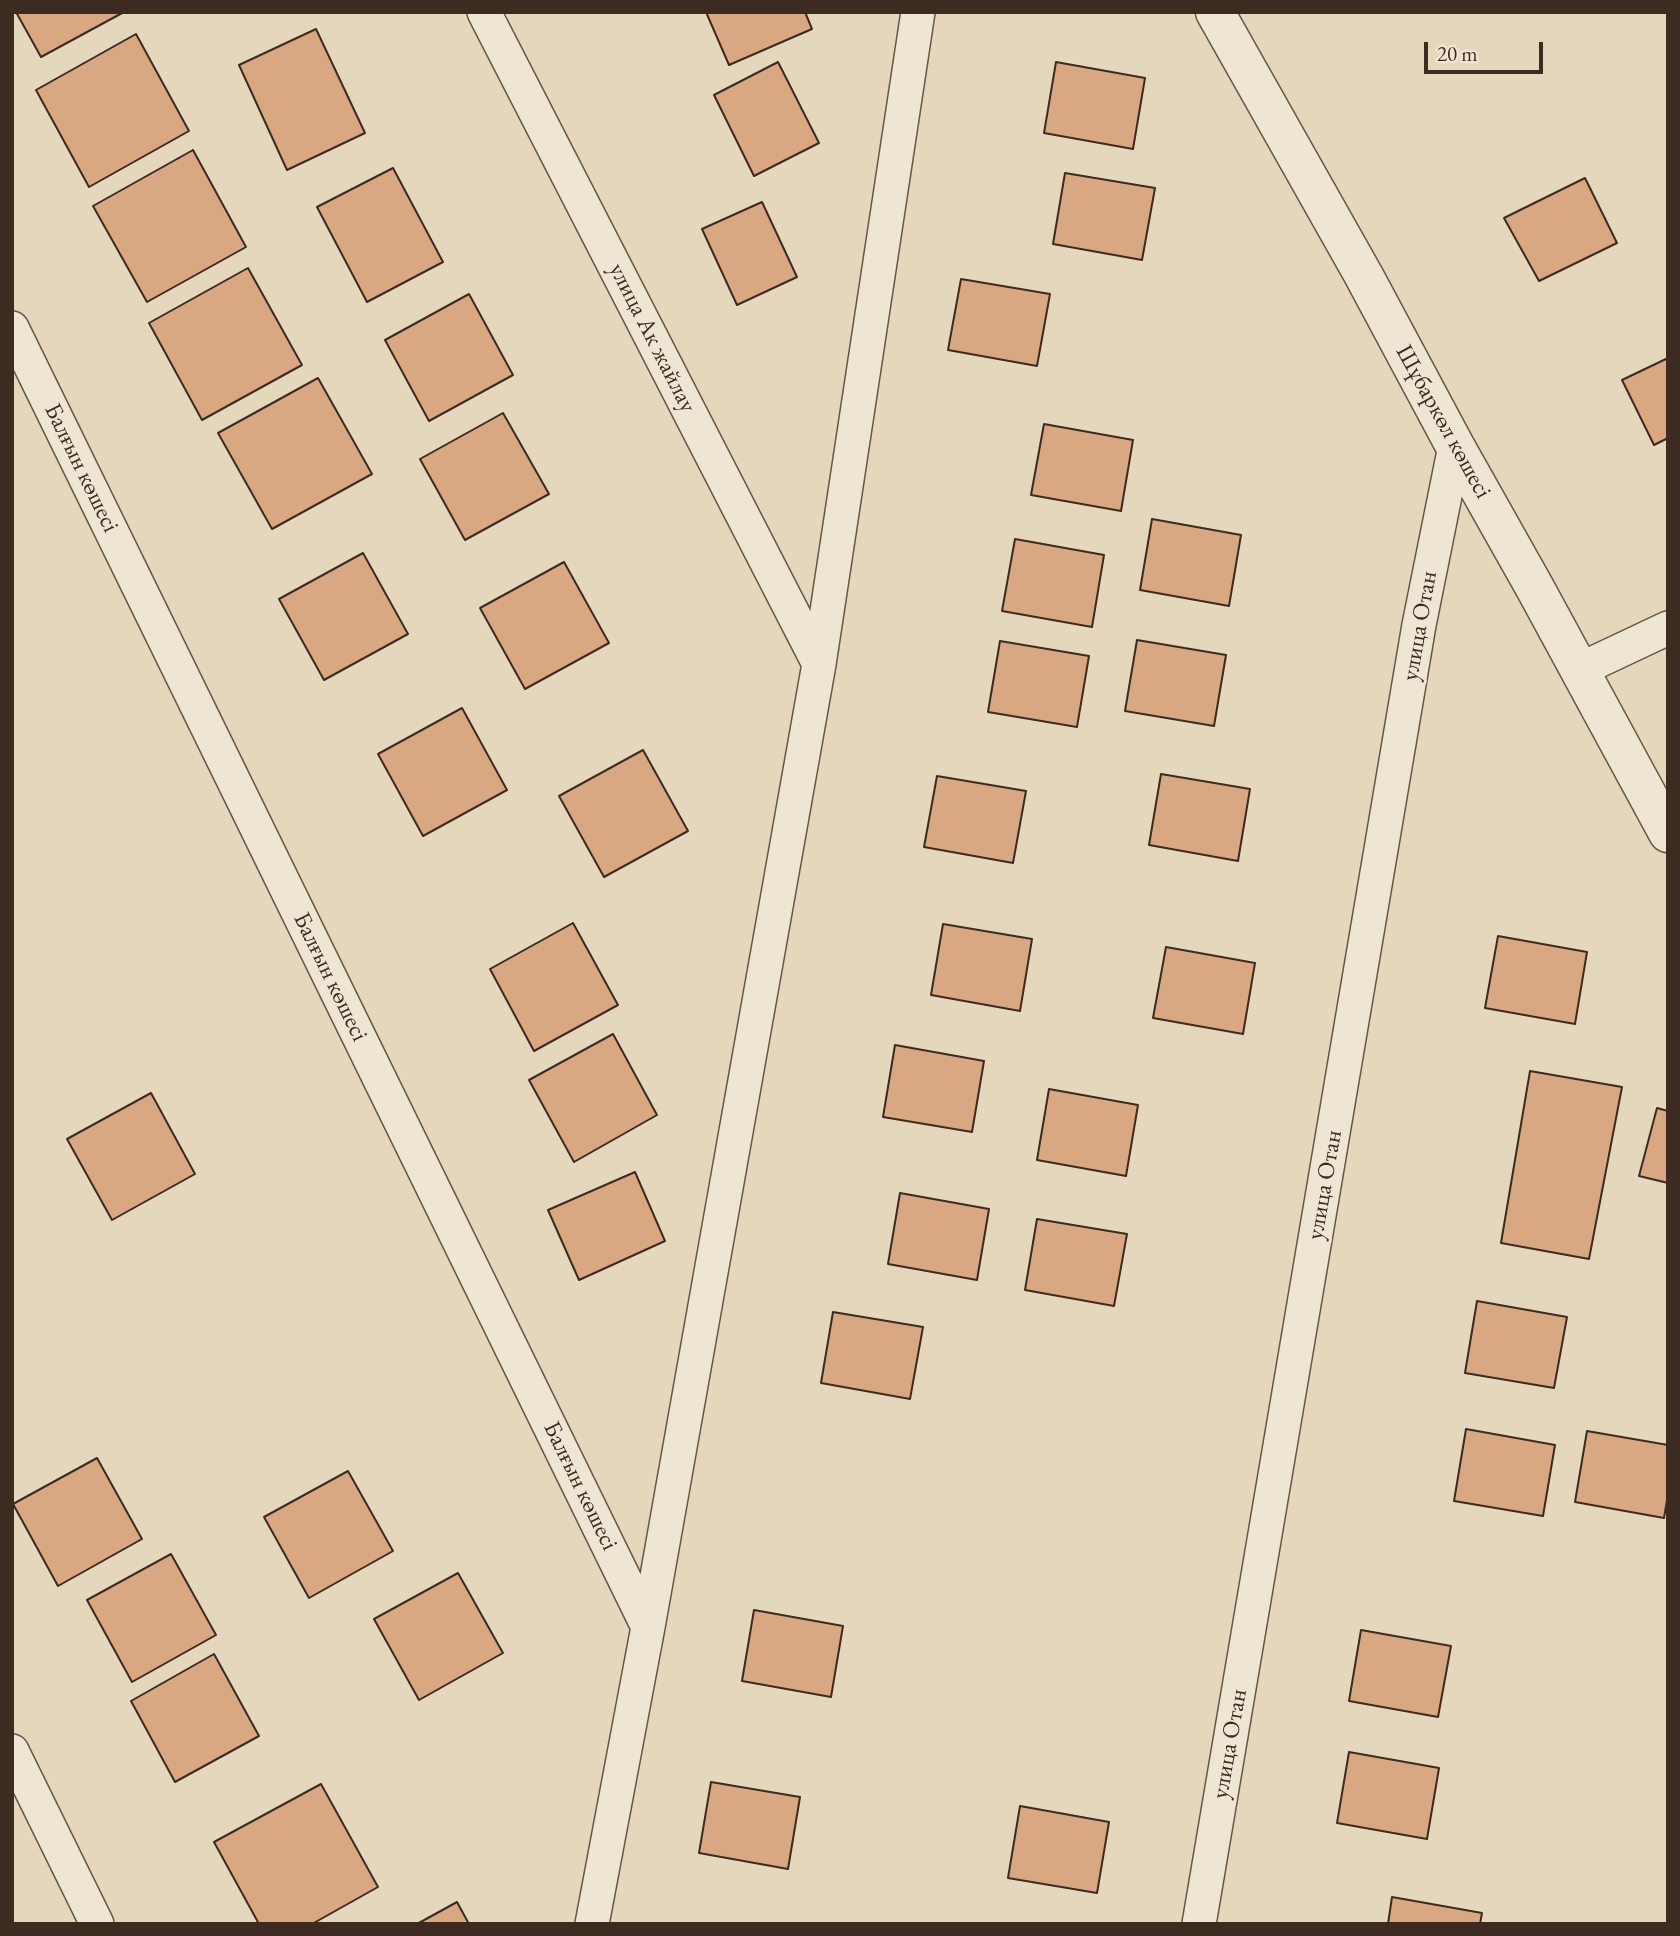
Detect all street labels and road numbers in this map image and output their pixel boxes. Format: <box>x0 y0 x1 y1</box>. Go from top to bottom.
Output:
street label: улица Ак жайлау <box>602 258 702 418</box>
street label: Шұбаркөл көшесі <box>1389 340 1497 504</box>
street label: Балғын көшесі <box>37 399 125 537</box>
street label: улица Отан <box>1396 569 1444 683</box>
street label: Балғын көшесі <box>286 908 374 1046</box>
street label: улица Отан <box>1301 1128 1349 1242</box>
street label: Балғын көшесі <box>536 1417 624 1555</box>
street label: улица Отан <box>1206 1687 1254 1801</box>

